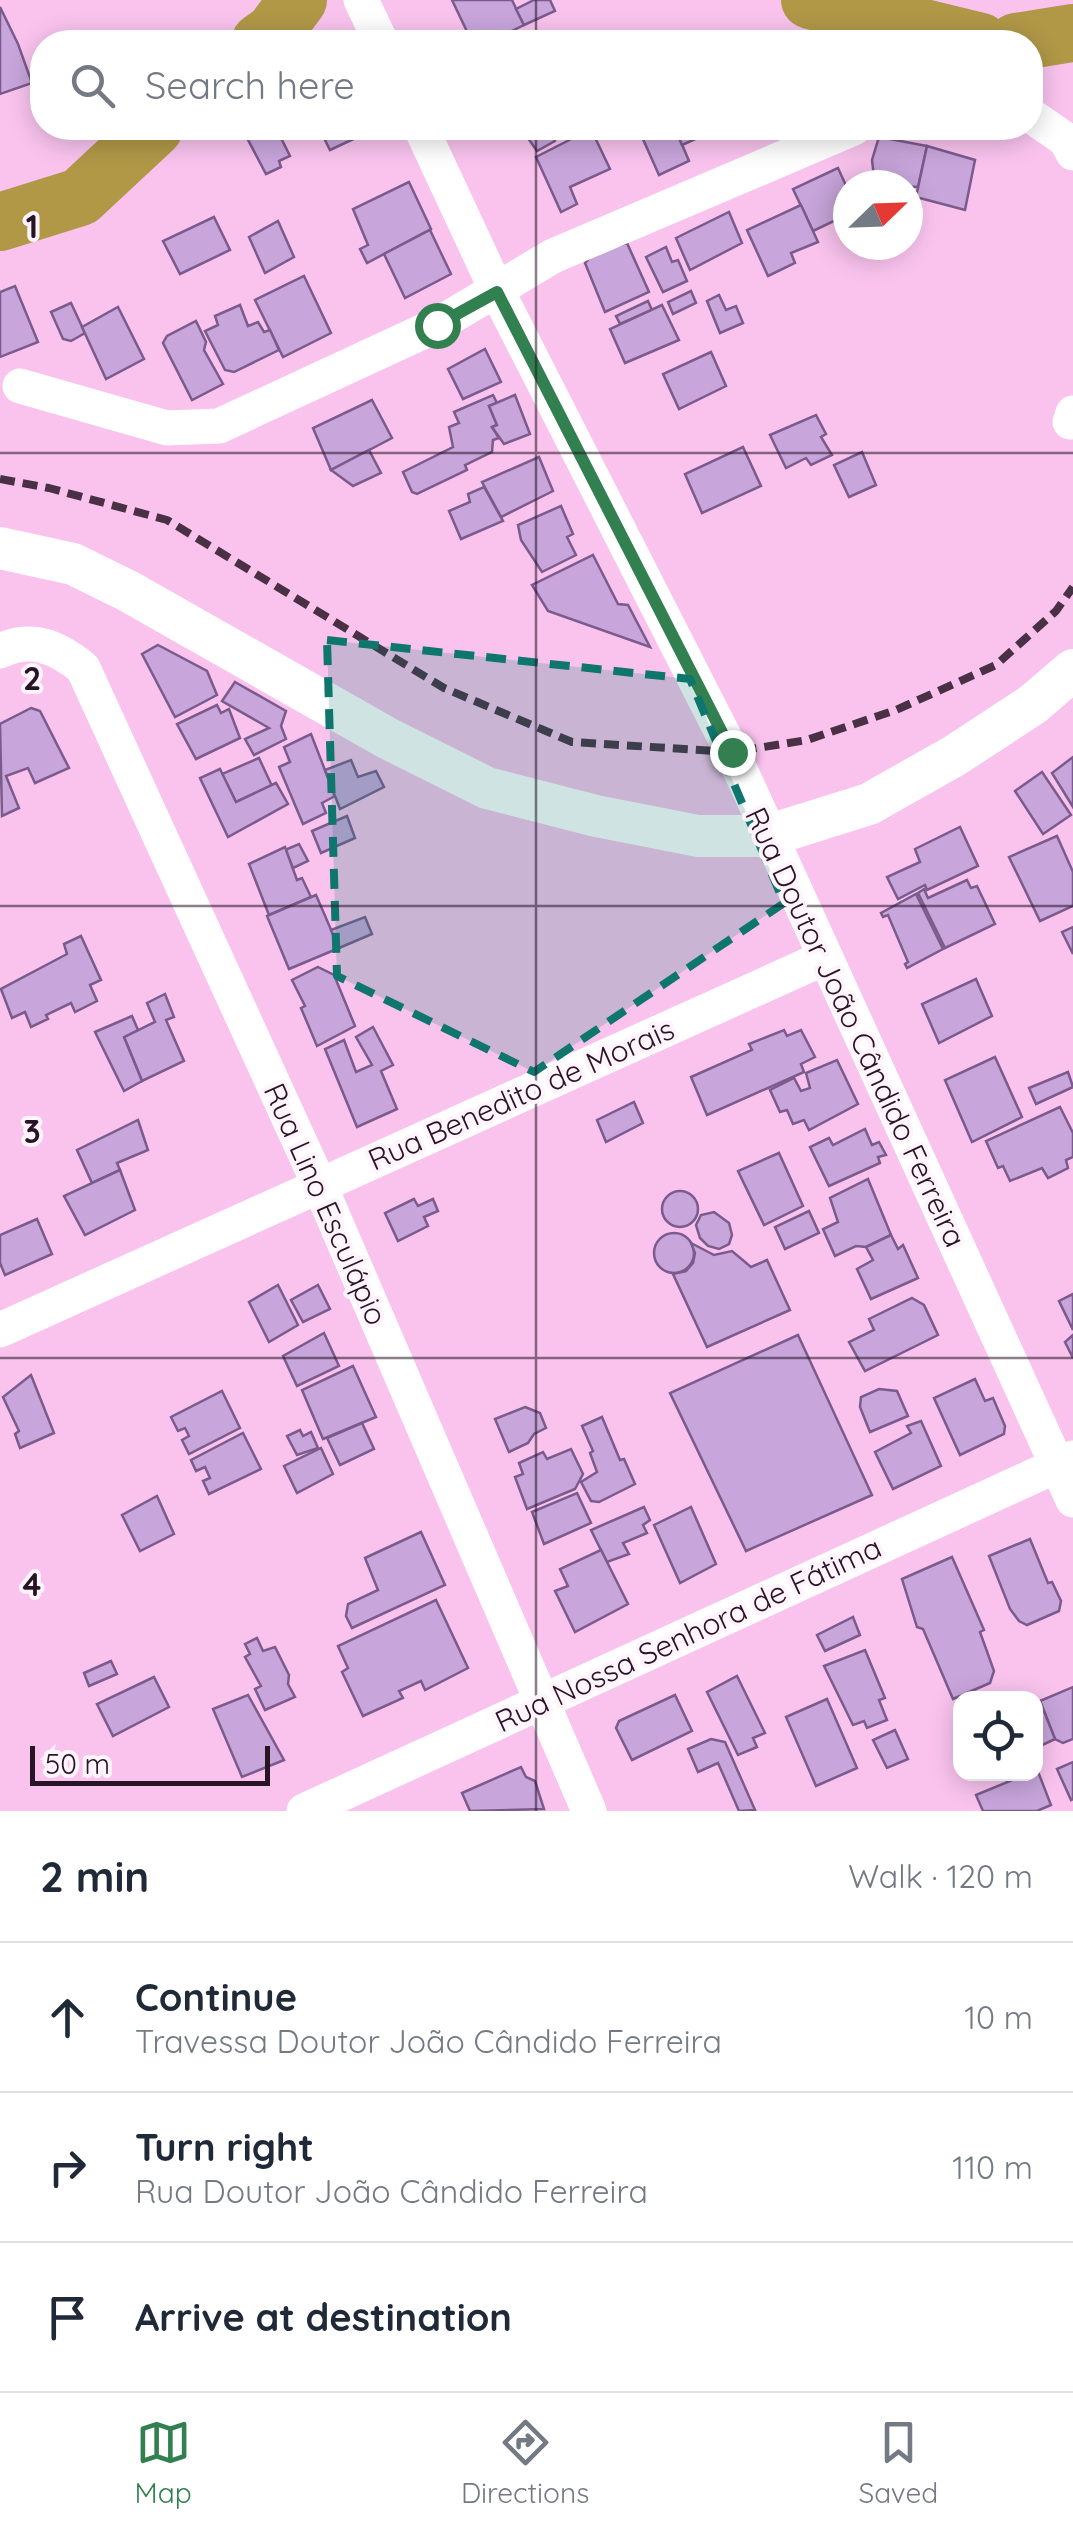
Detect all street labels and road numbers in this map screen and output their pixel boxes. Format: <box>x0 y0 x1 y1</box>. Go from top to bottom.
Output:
street label: Rua Doutor João Cândido Ferreira <box>737 801 975 1253</box>
street label: Rua Benedito de Morais <box>362 1009 680 1179</box>
street label: Rua Lino Esculápio <box>256 1077 396 1331</box>
street label: Rua Nossa Senhora de Fátima <box>489 1528 887 1740</box>

